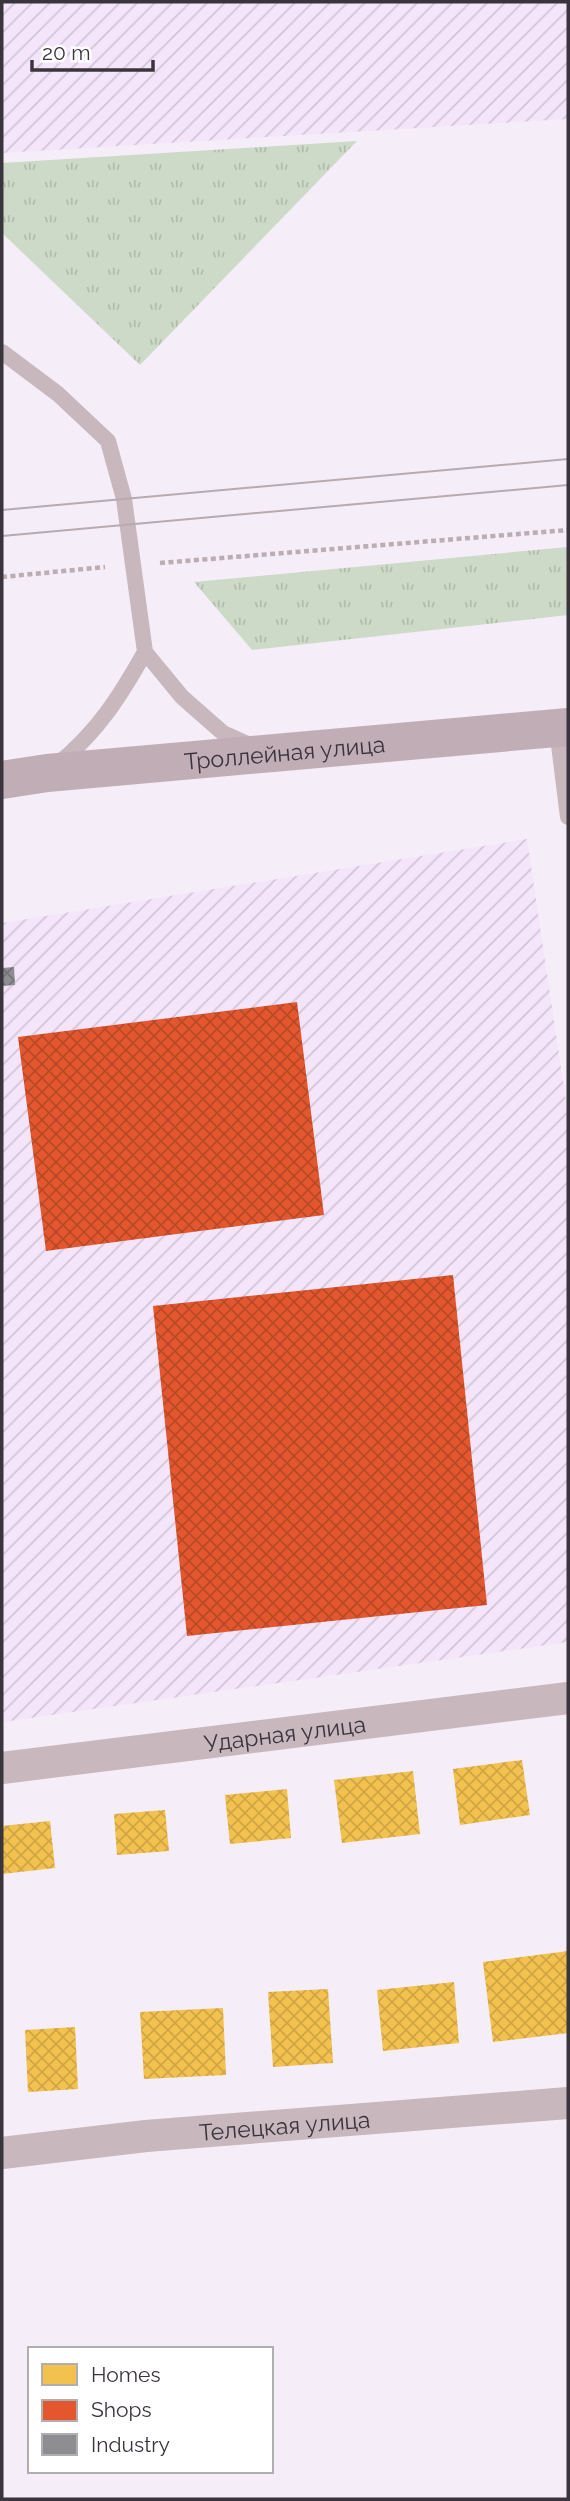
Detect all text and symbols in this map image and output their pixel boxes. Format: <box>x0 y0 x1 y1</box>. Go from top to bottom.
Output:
scale bar <box>32 28 152 72</box>
text: 20 m <box>42 40 90 65</box>
street label: Троллейная улица <box>183 730 386 774</box>
street label: Ударная улица <box>203 1710 367 1756</box>
street label: Телецкая улица <box>198 2105 371 2145</box>
legend <box>28 2347 273 2473</box>
text: Homes <box>91 2362 161 2387</box>
text: Shops <box>91 2397 152 2422</box>
text: Industry <box>91 2432 170 2457</box>

